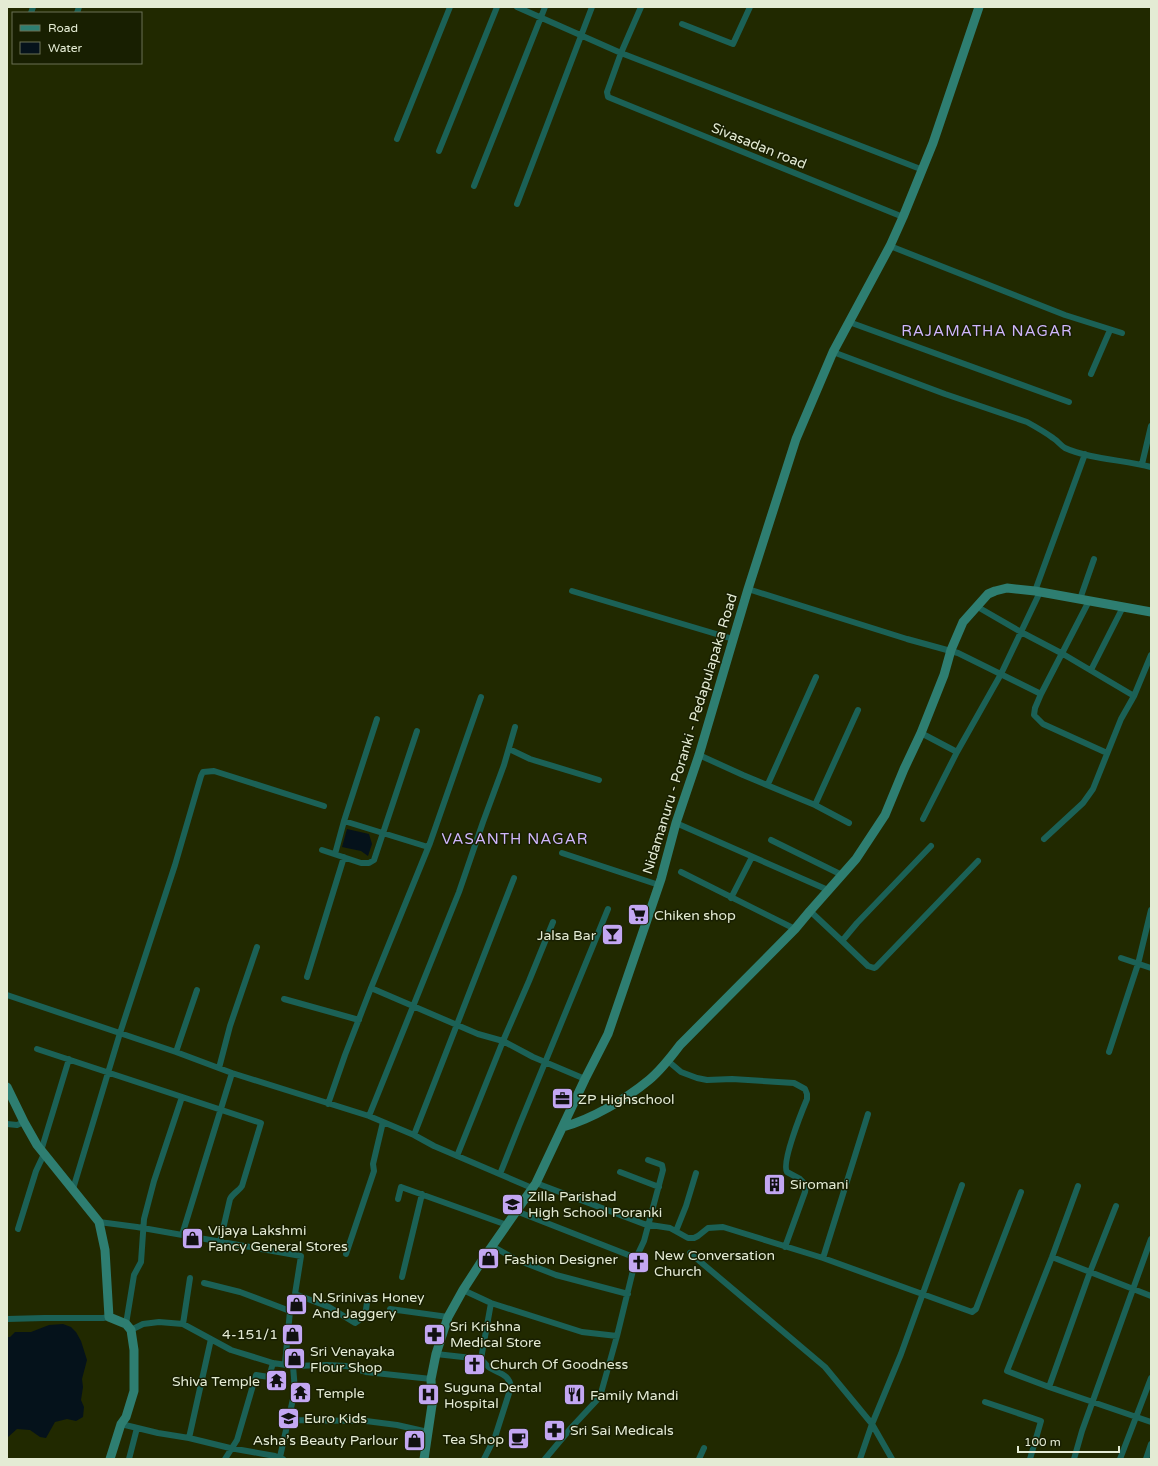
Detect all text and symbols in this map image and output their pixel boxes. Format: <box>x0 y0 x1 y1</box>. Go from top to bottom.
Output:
legend <box>12 12 142 64</box>
text: Road <box>48 21 78 35</box>
text: Water <box>48 41 83 55</box>
street label: Sivasadan road <box>709 119 809 173</box>
district label: RAJAMATHA NAGAR <box>901 322 1073 340</box>
street label: Nidamanuru - Poranki - Pedapulapaka Road <box>639 591 741 877</box>
district label: VASANTH NAGAR <box>441 830 589 848</box>
supermarket icon: Chiken shop <box>625 902 651 928</box>
place label: Chiken shop <box>654 907 736 924</box>
bar icon: Jalsa Bar <box>599 922 625 948</box>
place label: Jalsa Bar <box>537 927 597 944</box>
office icon: ZP Highschool <box>550 1086 576 1112</box>
place label: ZP Highschool <box>578 1091 674 1108</box>
building icon: Siromani <box>762 1171 788 1197</box>
place label: Siromani <box>790 1176 848 1193</box>
place label: Zilla Parishad High School Poranki <box>528 1188 662 1221</box>
school or university icon: Zilla Parishad High School Poranki <box>500 1191 526 1217</box>
place label: Vijaya Lakshmi Fancy General Stores <box>208 1222 348 1255</box>
shop icon: Vijaya Lakshmi Fancy General Stores <box>179 1225 205 1251</box>
shop icon: Fashion Designer <box>476 1246 502 1272</box>
place label: New Conversation Church <box>654 1247 775 1280</box>
church icon: New Conversation Church <box>625 1250 651 1276</box>
place label: Fashion Designer <box>504 1251 618 1268</box>
place label: N.Srinivas Honey And Jaggery <box>312 1289 425 1322</box>
shop icon: N.Srinivas Honey And Jaggery <box>283 1292 309 1318</box>
place label: Sri Krishna Medical Store <box>450 1318 541 1351</box>
shop icon: 4-151/1 <box>280 1321 306 1347</box>
pharmacy icon: Sri Krishna Medical Store <box>421 1321 447 1347</box>
place label: 4-151/1 <box>222 1326 278 1343</box>
place label: Sri Venayaka Flour Shop <box>310 1343 395 1376</box>
shop icon: Sri Venayaka Flour Shop <box>282 1346 308 1372</box>
church icon: Church Of Goodness <box>462 1351 488 1377</box>
place label: Church Of Goodness <box>490 1356 628 1373</box>
temple icon: Shiva Temple <box>263 1368 289 1394</box>
place label: Shiva Temple <box>172 1373 260 1390</box>
place label: Suguna Dental Hospital <box>444 1379 542 1412</box>
temple icon: Temple <box>288 1380 314 1406</box>
hospital icon: Suguna Dental Hospital <box>416 1382 442 1408</box>
restaurant icon: Family Mandi <box>562 1382 588 1408</box>
place label: Temple <box>316 1385 365 1402</box>
place label: Family Mandi <box>590 1387 679 1404</box>
school or university icon: Euro Kids <box>276 1405 302 1431</box>
place label: Euro Kids <box>304 1410 367 1427</box>
pharmacy icon: Sri Sai Medicals <box>542 1417 568 1443</box>
place label: Sri Sai Medicals <box>570 1422 674 1439</box>
cafe icon: Tea Shop <box>506 1426 532 1452</box>
shop icon: Asha’s Beauty Parlour <box>401 1427 427 1453</box>
scale bar <box>1018 1428 1119 1454</box>
place label: Tea Shop <box>443 1431 504 1448</box>
place label: Asha’s Beauty Parlour <box>253 1432 399 1449</box>
text: 100 m <box>1024 1435 1061 1449</box>

